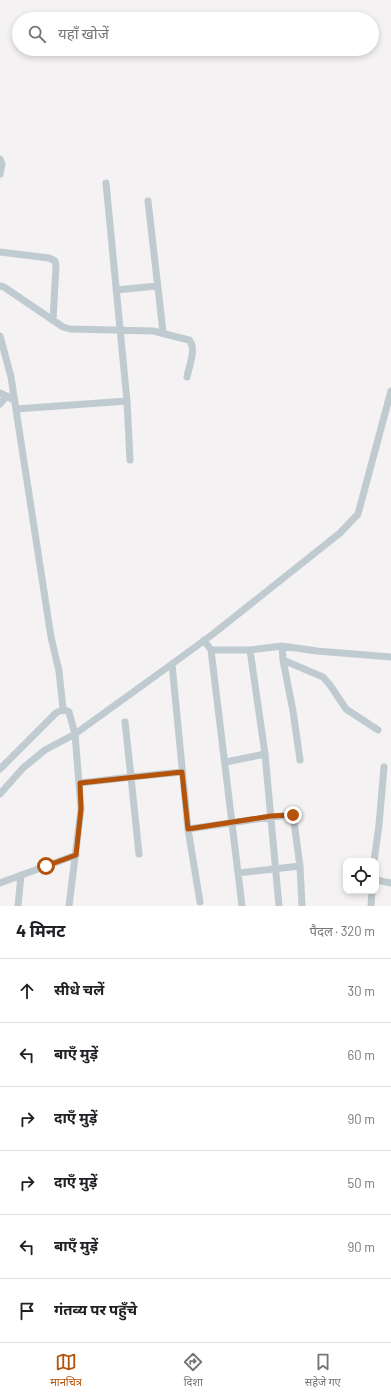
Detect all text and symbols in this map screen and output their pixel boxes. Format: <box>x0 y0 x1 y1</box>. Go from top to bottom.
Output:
search box <box>12 12 379 56</box>
icon: search <box>26 23 48 45</box>
text: यहाँ खोजें <box>58 24 109 42</box>
route end <box>284 806 302 824</box>
route start <box>37 857 55 875</box>
map controls <box>343 858 379 894</box>
button: locate <box>343 858 379 894</box>
text: 4 मिनट <box>16 920 65 940</box>
text: पैदल · 320 m <box>310 923 375 939</box>
icon: ahead <box>16 980 38 1002</box>
text: सीधे चलें <box>54 980 104 998</box>
text: 30 m <box>348 983 375 999</box>
icon: left <box>16 1044 38 1066</box>
text: बाएँ मुड़ें <box>54 1044 98 1062</box>
text: 60 m <box>348 1047 375 1063</box>
icon: right <box>16 1108 38 1130</box>
text: दाएँ मुड़ें <box>54 1108 97 1126</box>
text: 90 m <box>348 1111 375 1127</box>
icon: right <box>16 1172 38 1194</box>
text: दाएँ मुड़ें <box>54 1172 97 1190</box>
text: 50 m <box>348 1175 375 1191</box>
icon: left <box>16 1236 38 1258</box>
text: बाएँ मुड़ें <box>54 1236 98 1254</box>
text: 90 m <box>348 1239 375 1255</box>
icon: arrive <box>16 1300 38 1322</box>
text: गंतव्य पर पहुँचे <box>54 1300 137 1318</box>
tab: मानचित्र <box>50 1351 82 1390</box>
tab: दिशा <box>182 1351 204 1390</box>
tab: सहेजे गए <box>305 1351 341 1390</box>

